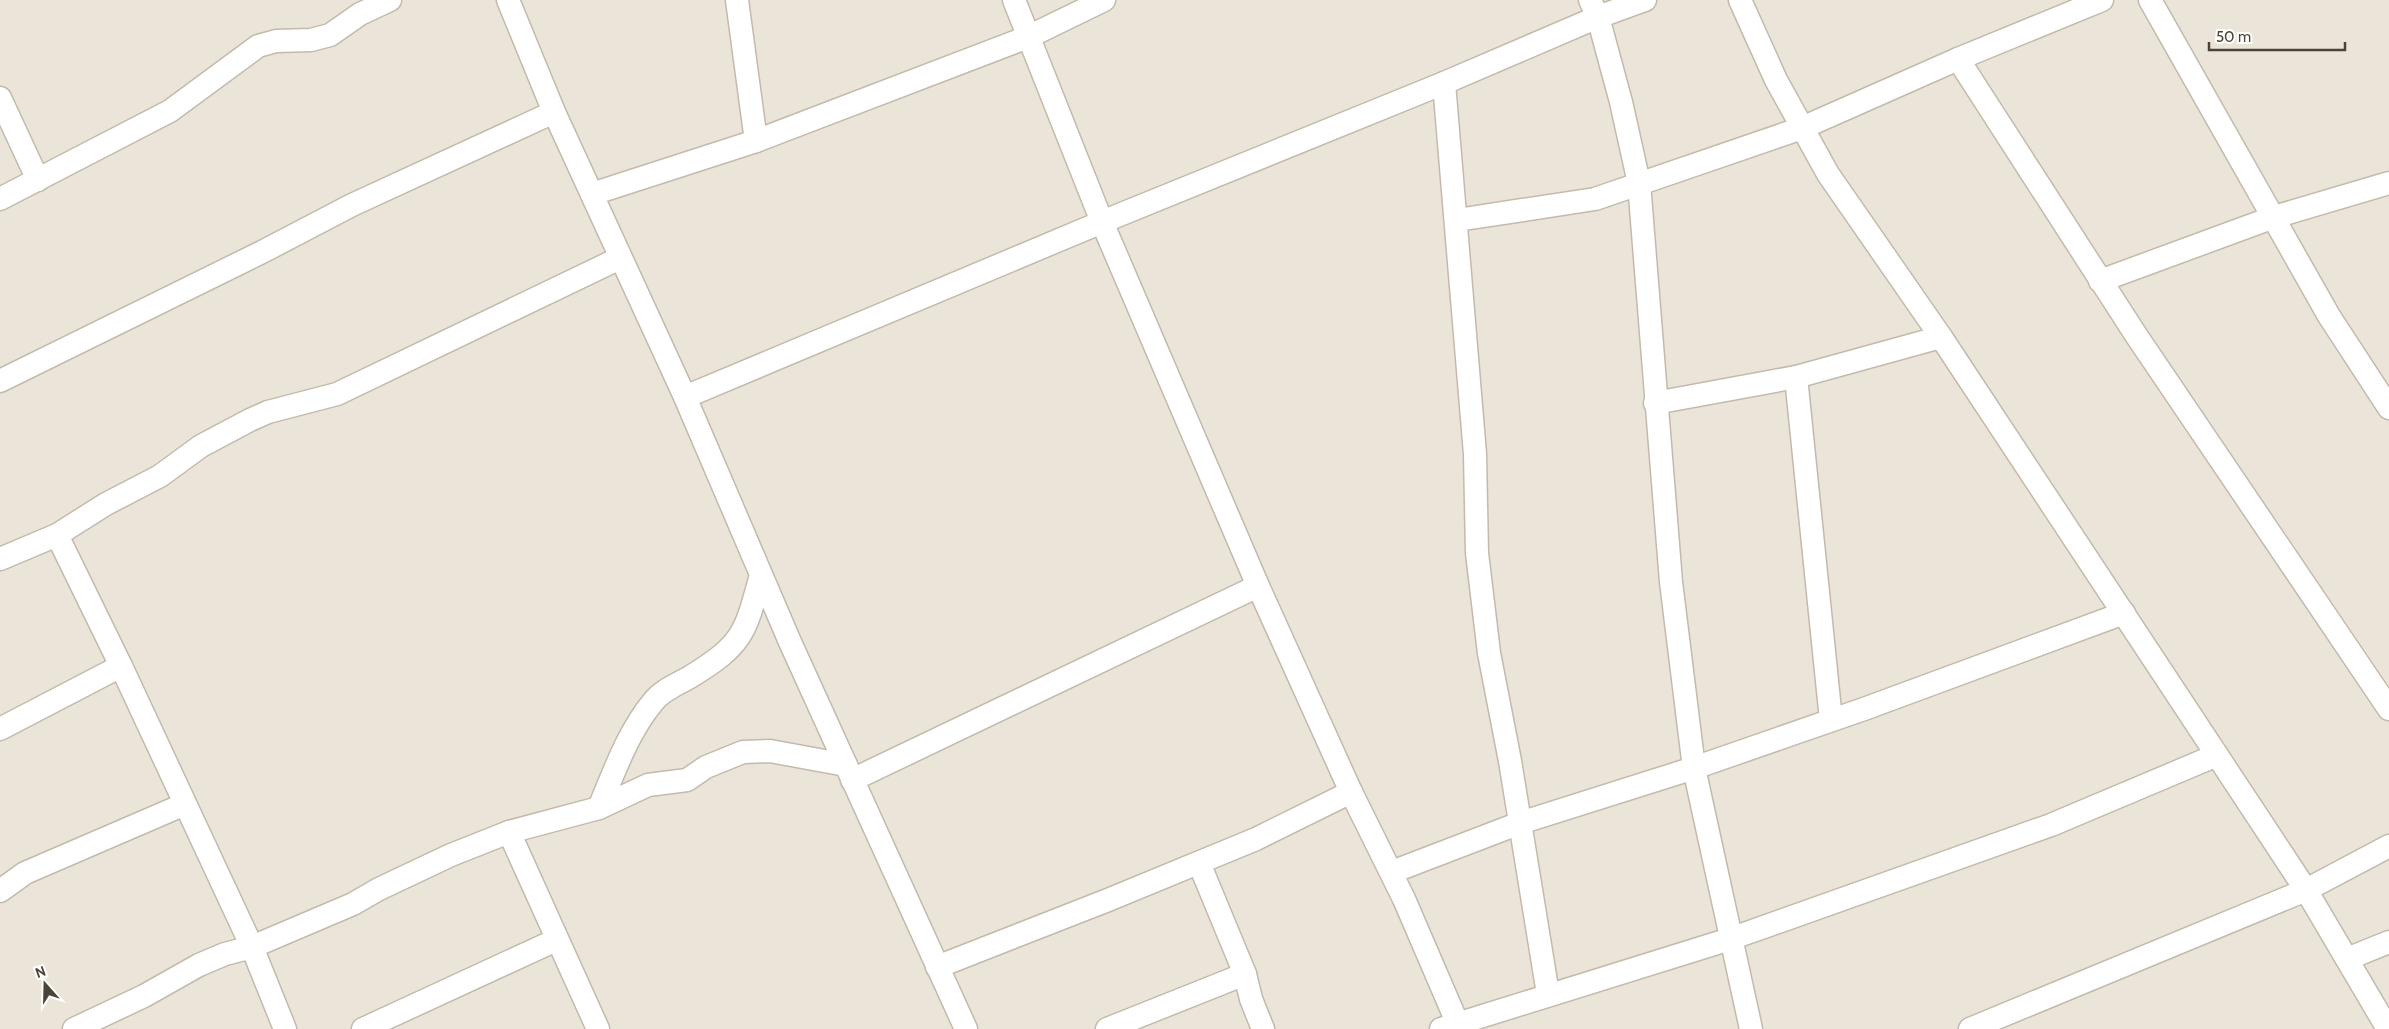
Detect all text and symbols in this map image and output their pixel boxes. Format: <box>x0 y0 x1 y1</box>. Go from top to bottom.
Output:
scale bar <box>2209 20 2345 52</box>
text: 50 m <box>2216 28 2251 46</box>
north arrow <box>20 959 70 1009</box>
text: N <box>33 962 48 982</box>

